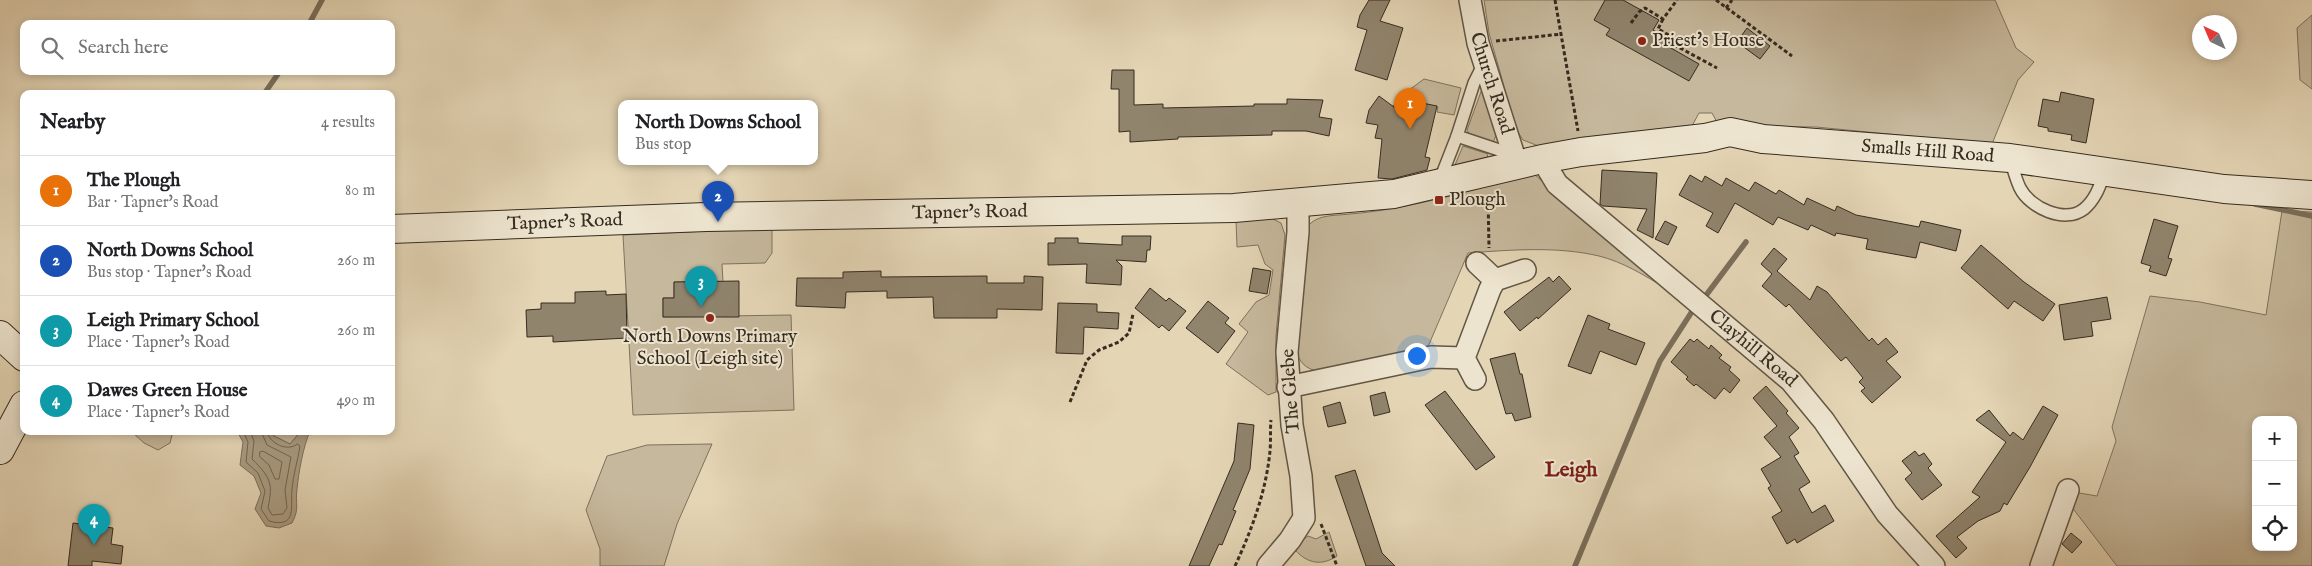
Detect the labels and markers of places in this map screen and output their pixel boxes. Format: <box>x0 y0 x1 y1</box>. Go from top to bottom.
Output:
place label: Priest's House <box>1652 29 1765 53</box>
marker: Priest's House <box>1636 35 1648 47</box>
pin: 1 <box>1394 88 1426 129</box>
pin: 2 <box>702 181 734 222</box>
place label: Plough <box>1449 188 1506 212</box>
marker: Plough <box>1433 194 1445 206</box>
pin: 3 <box>685 266 717 307</box>
marker: North Downs Primary School (Leigh site) <box>704 312 716 324</box>
place label: North Downs Primary School (Leigh site) <box>623 325 798 371</box>
pin: 4 <box>78 504 110 545</box>

